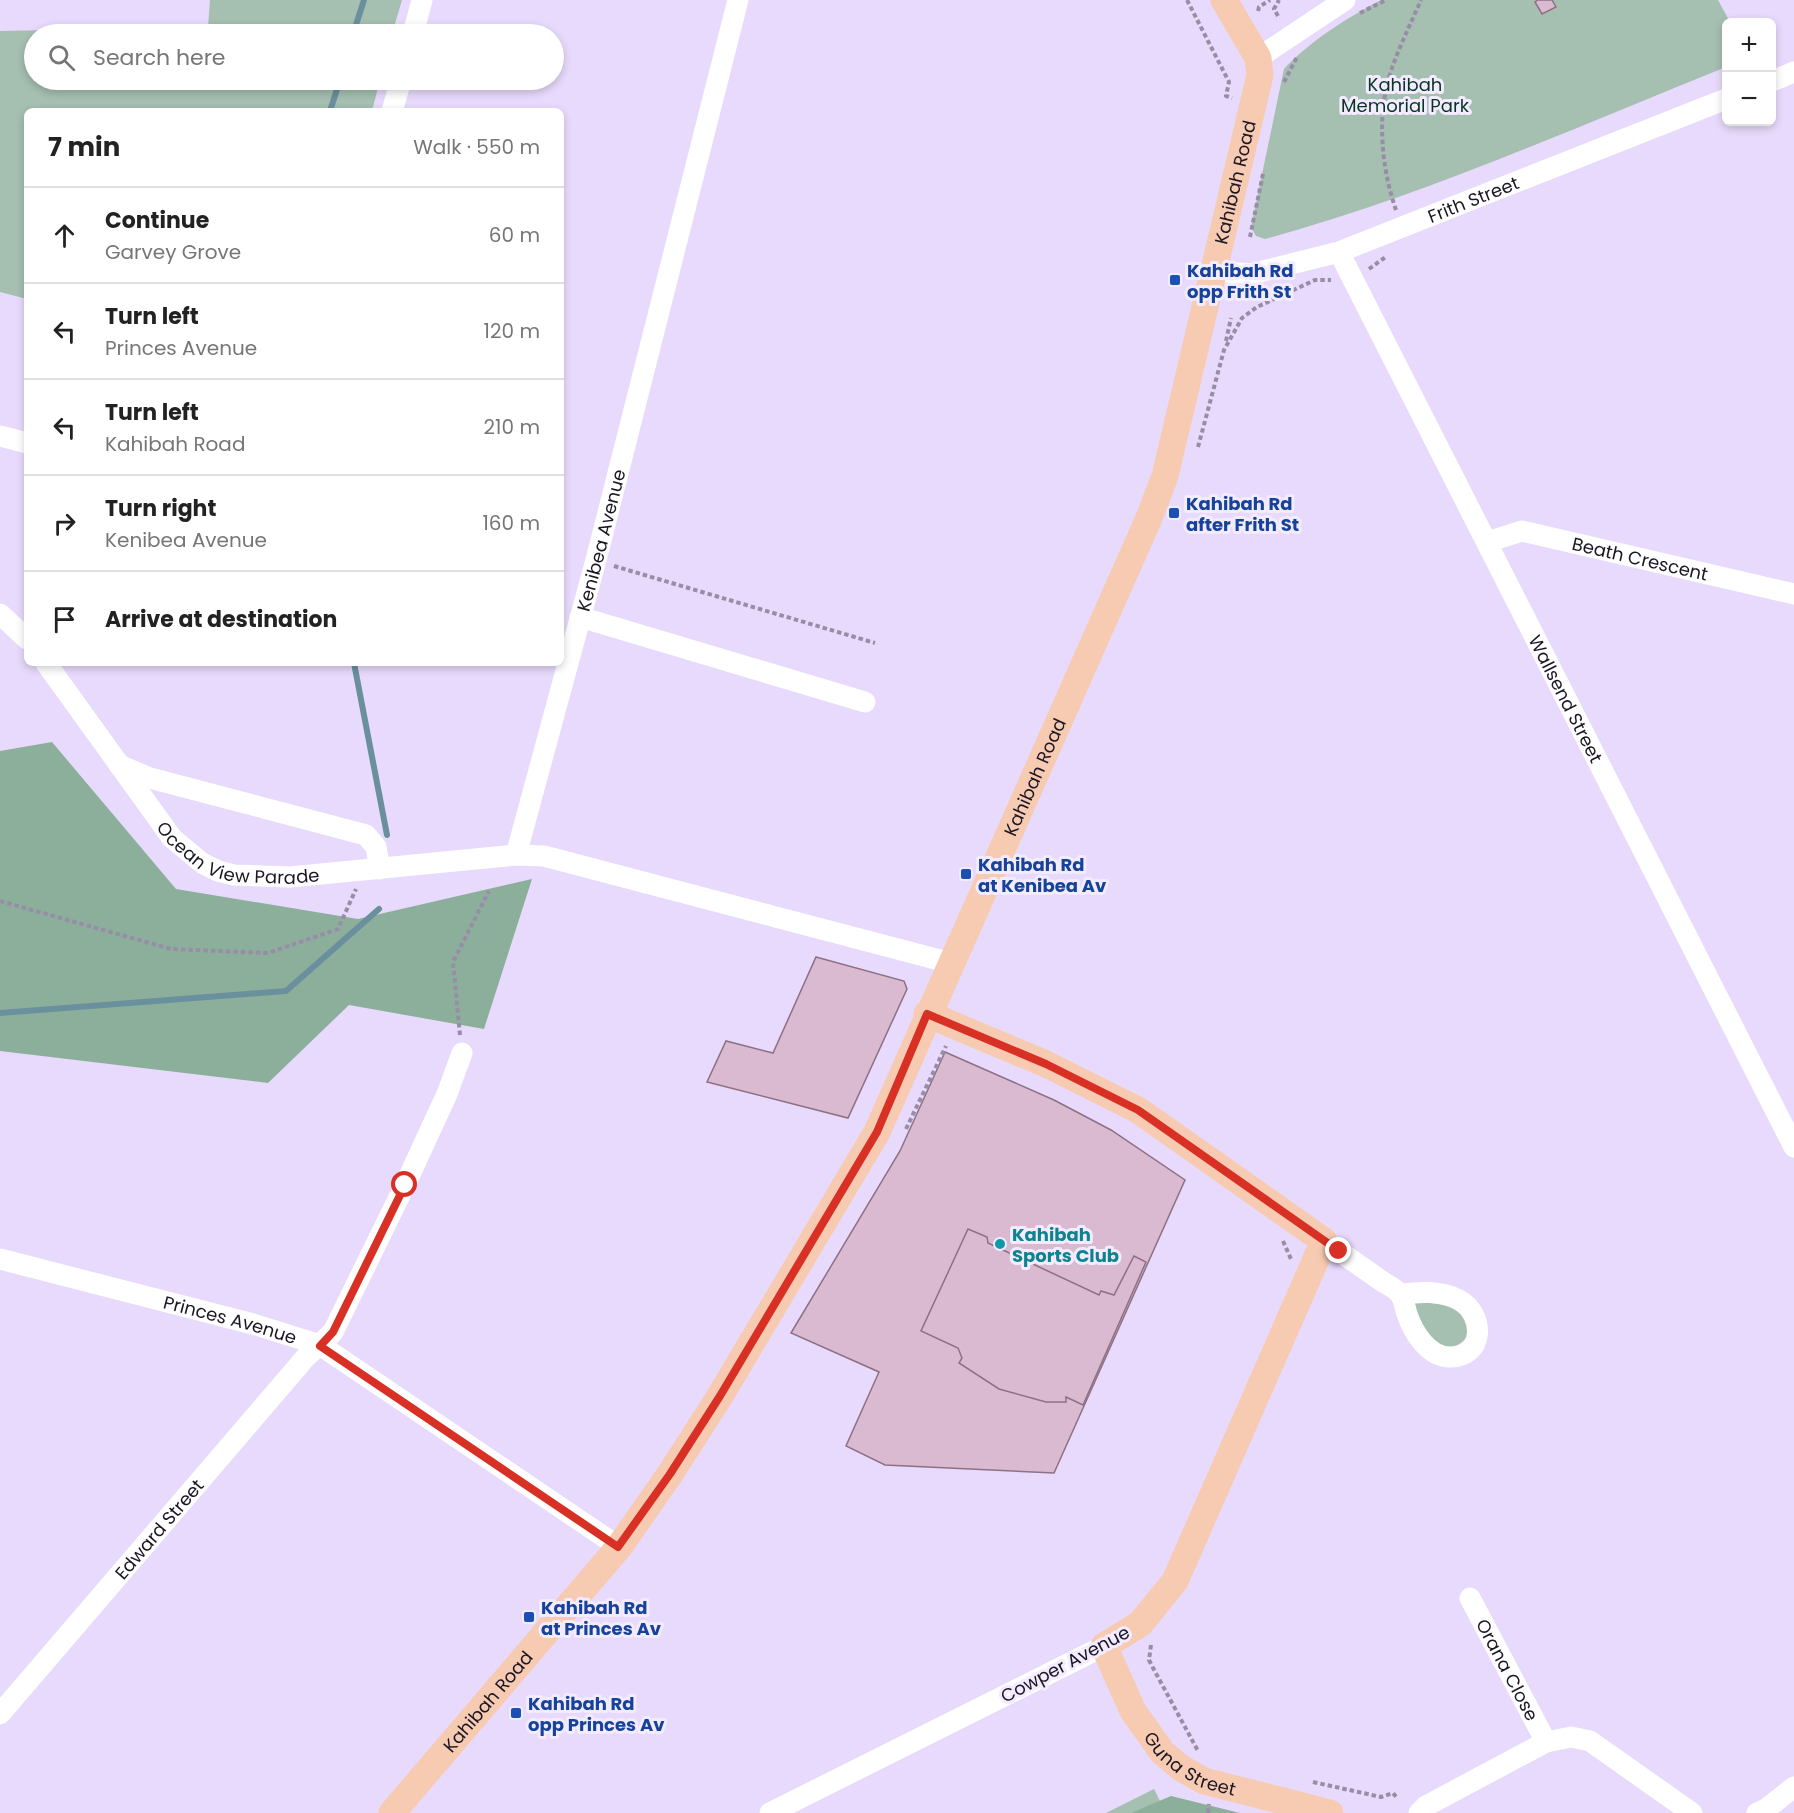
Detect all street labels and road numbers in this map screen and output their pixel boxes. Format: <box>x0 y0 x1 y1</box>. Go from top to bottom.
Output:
street label: Kahibah Road <box>1208 118 1261 247</box>
street label: Frith Street <box>1424 170 1522 228</box>
street label: Kenibea Avenue <box>570 466 631 614</box>
street label: Beath Crescent <box>1570 531 1711 586</box>
street label: Wallsend Street <box>1523 630 1609 767</box>
street label: Kahibah Road <box>997 714 1071 840</box>
street label: Ocean View Parade <box>151 816 320 890</box>
street label: Princes Avenue <box>161 1289 300 1349</box>
street label: Edward Street <box>109 1473 209 1584</box>
street label: Orana Close <box>1471 1614 1545 1725</box>
street label: Cowper Avenue <box>996 1619 1134 1709</box>
street label: Kahibah Road <box>437 1645 538 1757</box>
street label: Guna Street <box>1138 1726 1239 1801</box>

